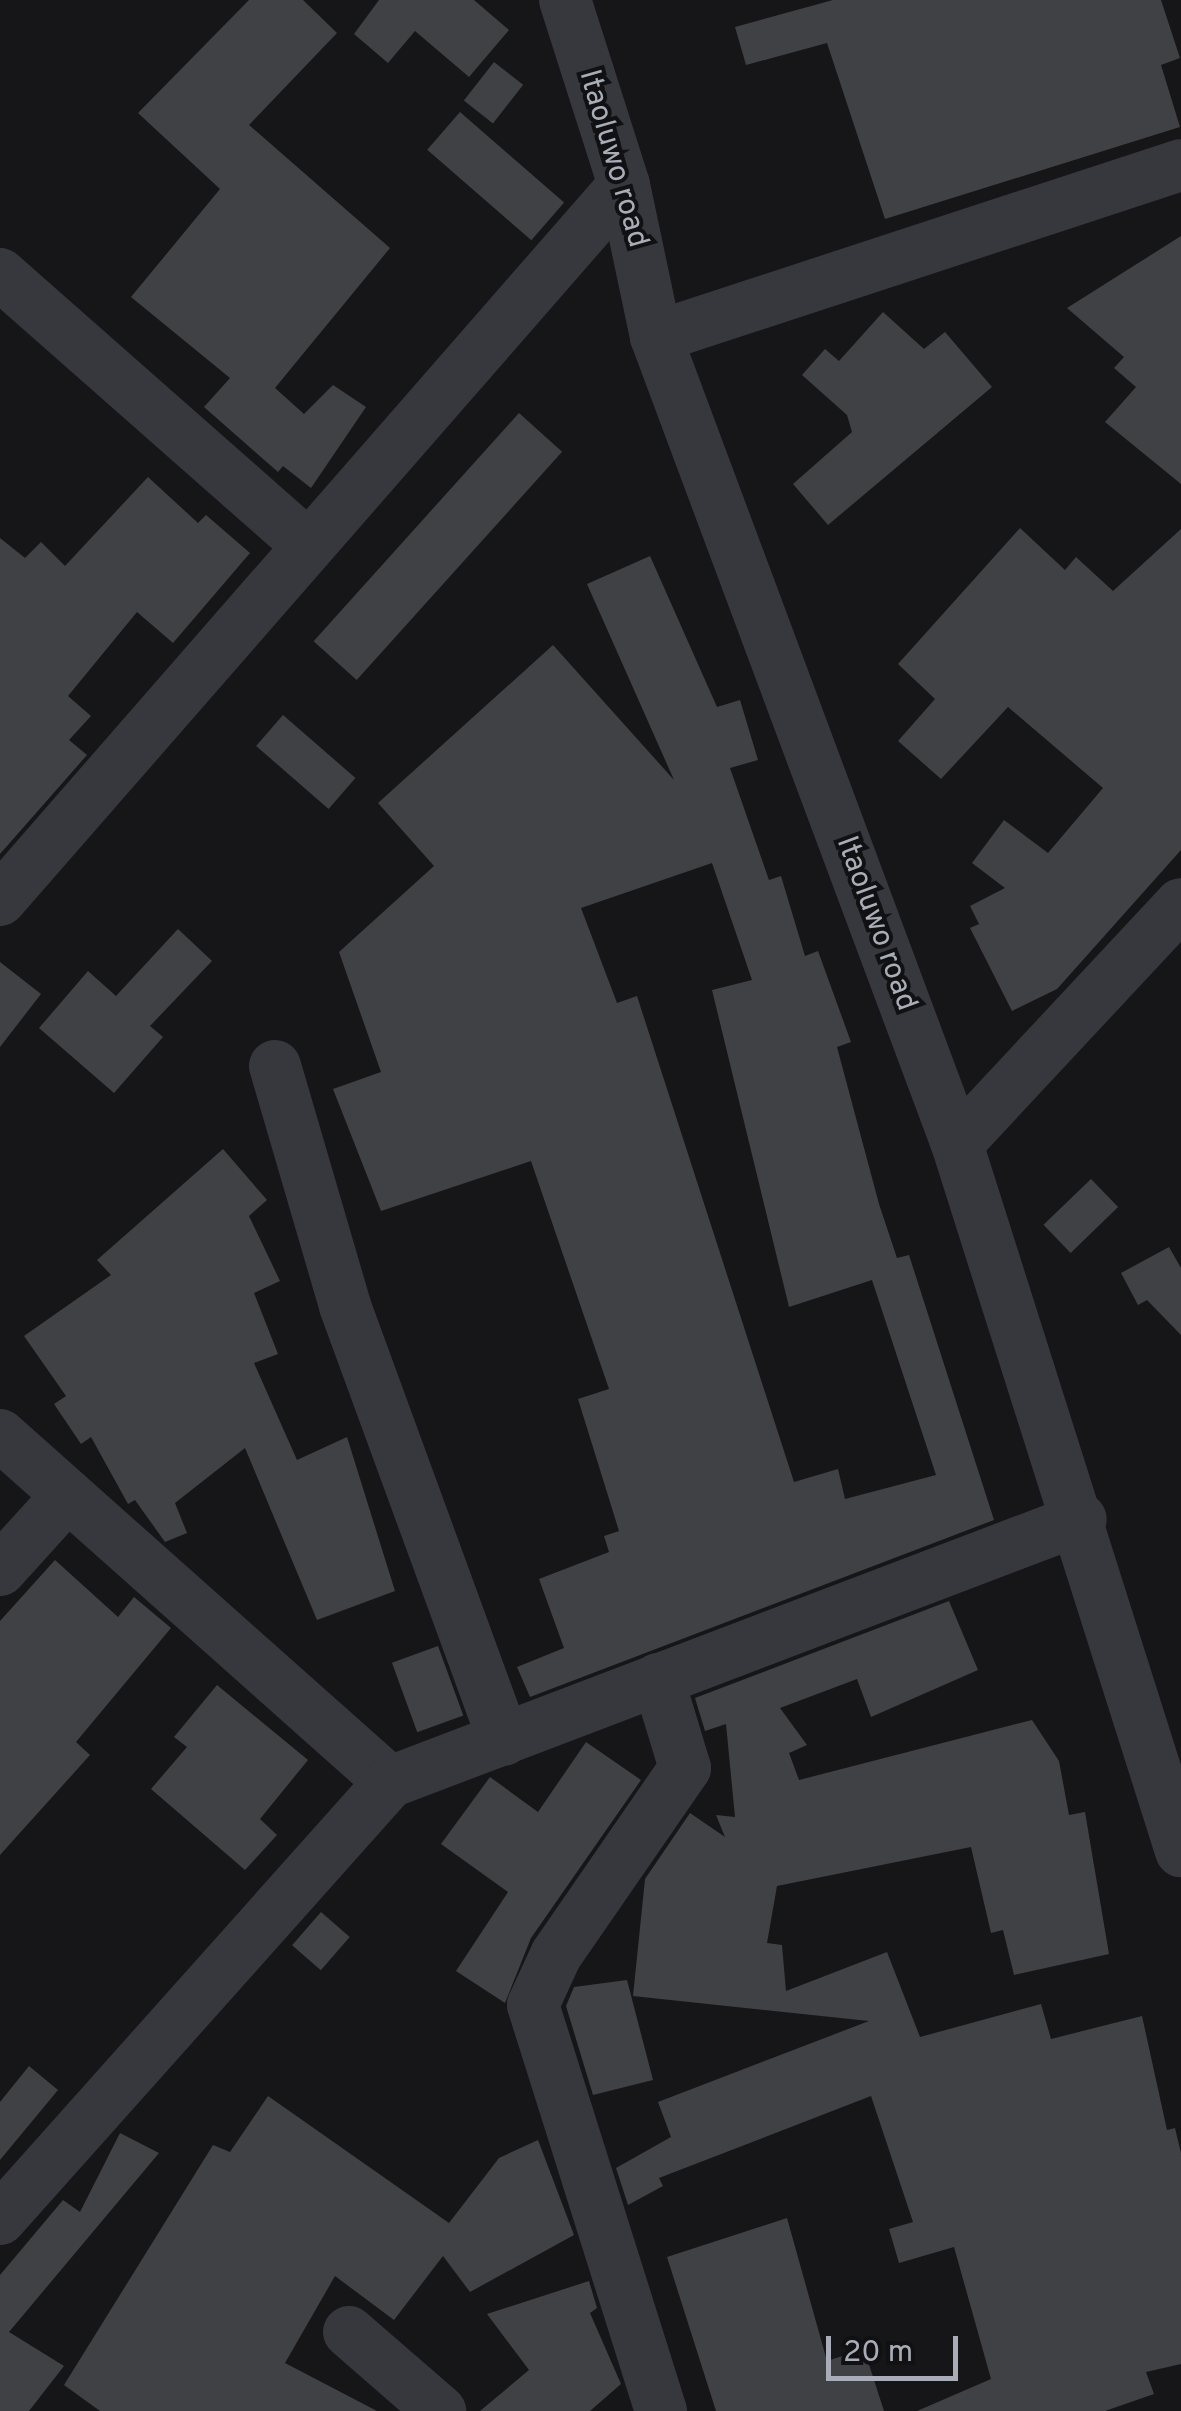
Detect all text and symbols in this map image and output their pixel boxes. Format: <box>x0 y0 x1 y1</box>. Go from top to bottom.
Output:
street label: Itaoluwo road <box>569 66 655 252</box>
street label: Itaoluwo road <box>827 832 923 1016</box>
scale bar <box>831 2316 964 2378</box>
text: 20 m <box>843 2335 913 2372</box>

